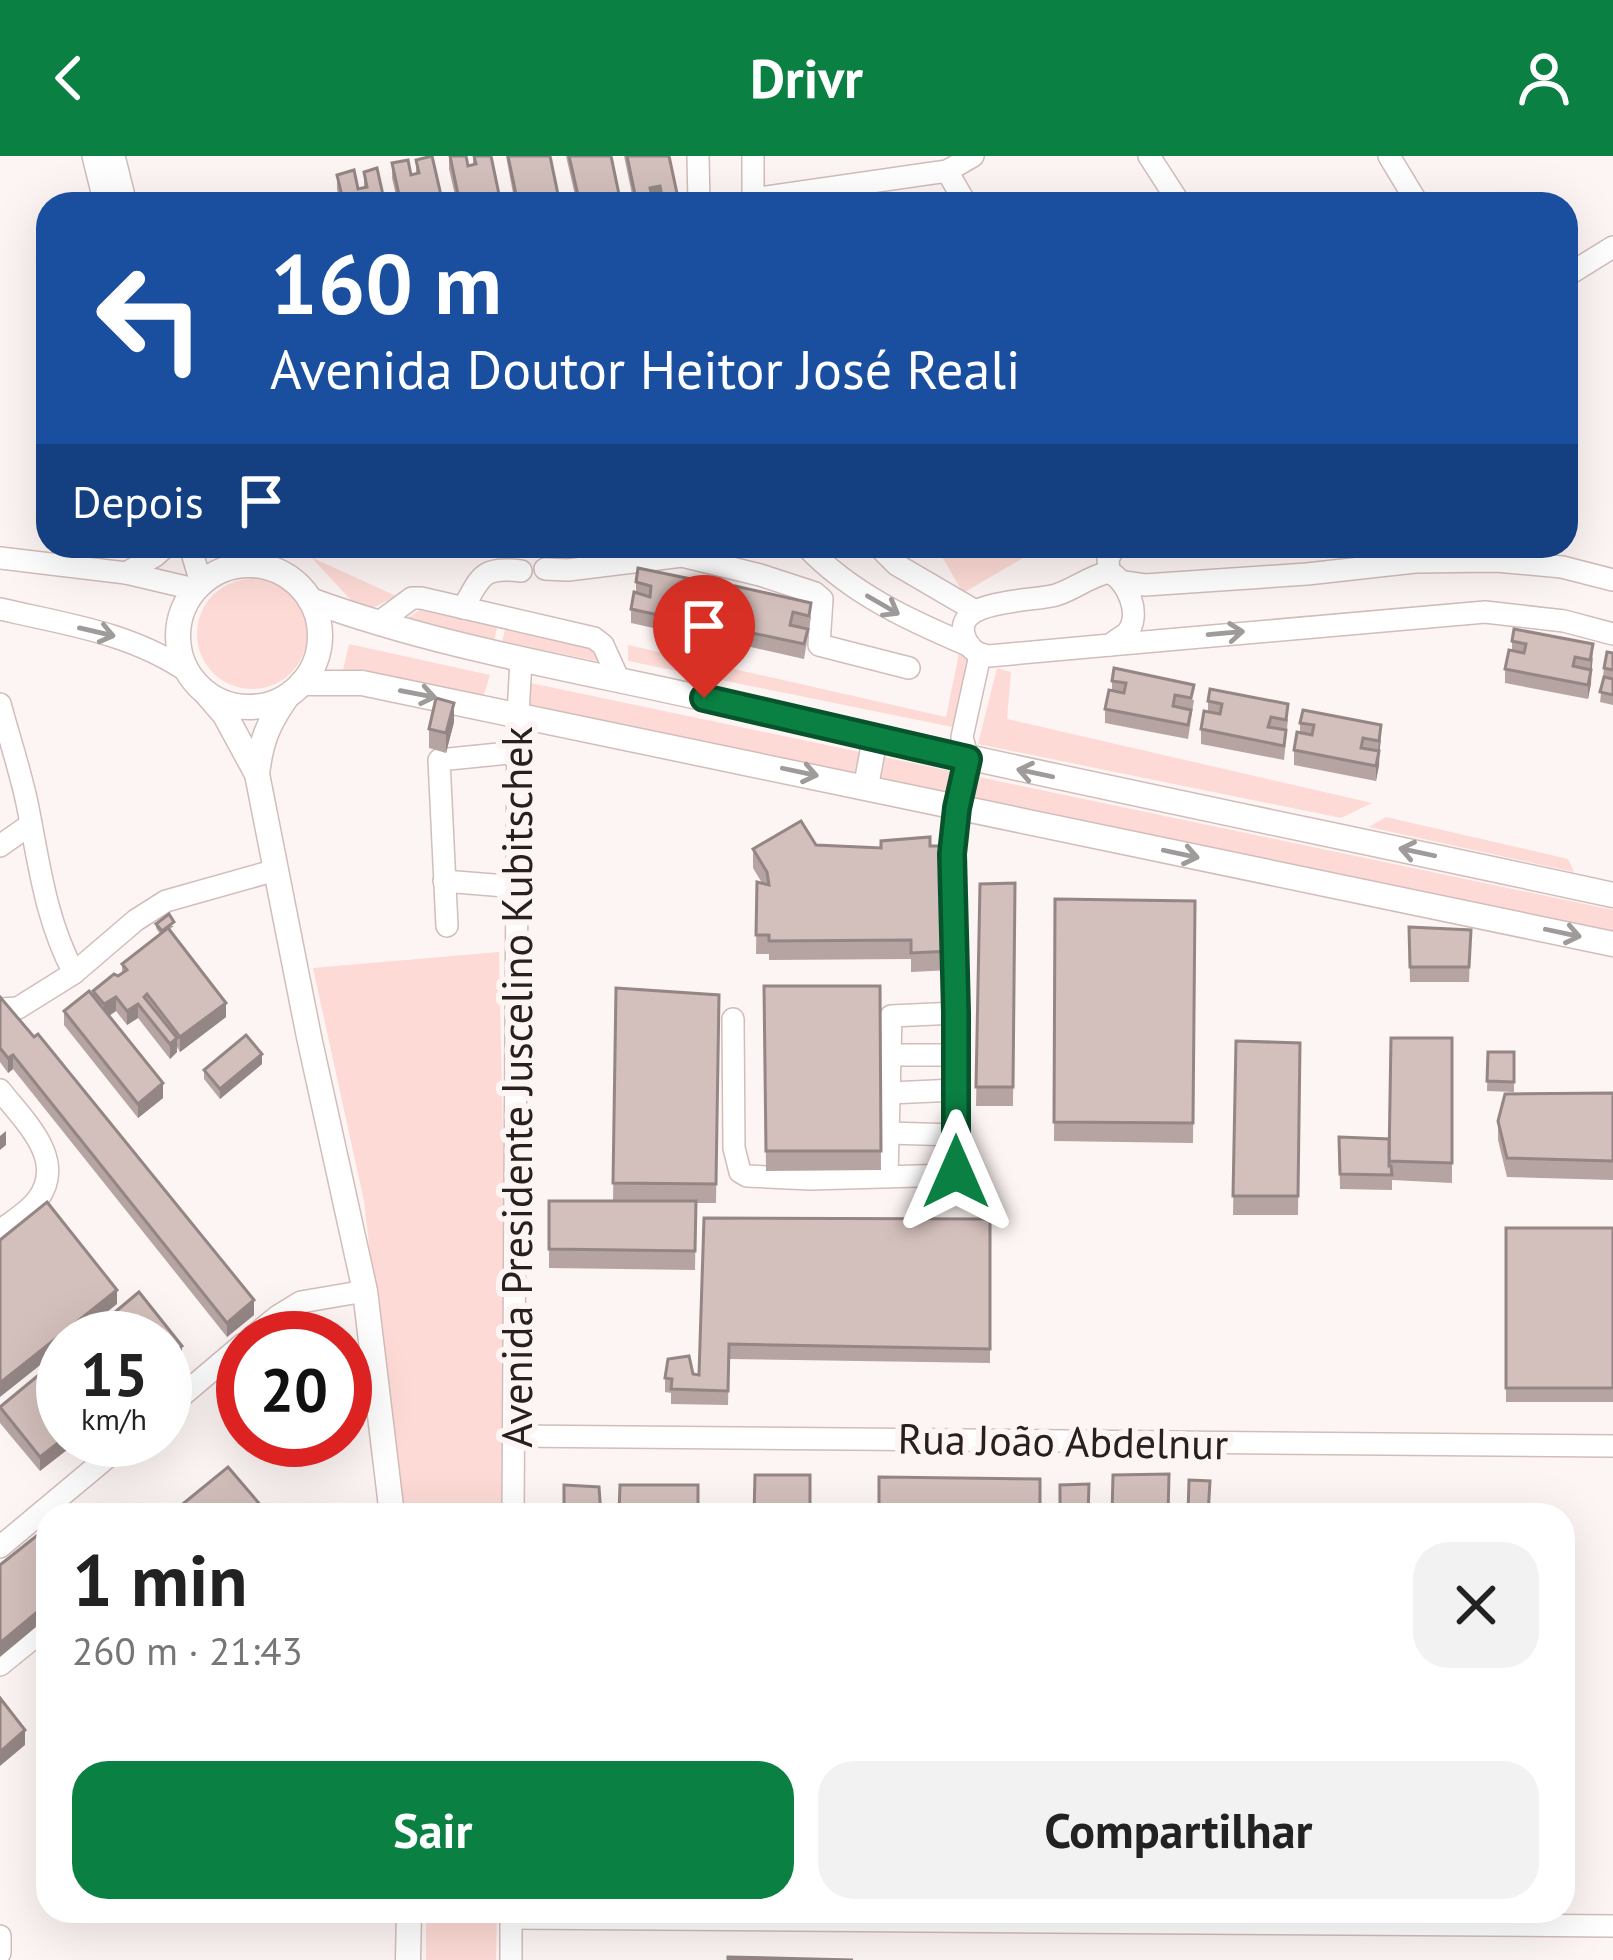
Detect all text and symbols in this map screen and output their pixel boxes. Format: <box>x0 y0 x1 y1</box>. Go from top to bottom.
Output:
text: Drivr <box>750 43 863 113</box>
icon: back <box>36 45 102 111</box>
icon: person <box>1511 45 1577 111</box>
text: 160 m <box>270 228 502 337</box>
icon: left <box>72 240 228 396</box>
text: Avenida Doutor Heitor José Reali <box>270 334 1021 404</box>
icon: arrive <box>228 468 294 534</box>
text: Depois <box>72 472 204 530</box>
pin <box>653 575 755 698</box>
icon: arrive <box>671 593 737 659</box>
one-way arrow <box>864 593 899 617</box>
one-way arrow <box>1206 621 1245 644</box>
one-way arrow <box>78 622 116 644</box>
one-way arrow <box>398 684 437 706</box>
street label: Avenida Presidente Juscelino Kubitschek <box>489 726 544 1448</box>
one-way arrow <box>1016 760 1054 783</box>
one-way arrow <box>781 762 819 785</box>
one-way arrow <box>1398 840 1437 862</box>
one-way arrow <box>1161 844 1200 866</box>
one-way arrow <box>1543 923 1582 945</box>
position arrow <box>893 1109 1019 1235</box>
speed limit sign: 20 <box>216 1311 372 1467</box>
text: 15 <box>80 1335 148 1413</box>
text: km/h <box>81 1399 147 1438</box>
street label: Rua João Abdelnur <box>897 1411 1229 1471</box>
text: 1 min <box>72 1533 248 1626</box>
button: close <box>1413 1542 1539 1668</box>
text: 260 m · 21:43 <box>72 1625 303 1676</box>
button: Sair <box>72 1761 794 1899</box>
button: Compartilhar <box>818 1761 1539 1899</box>

